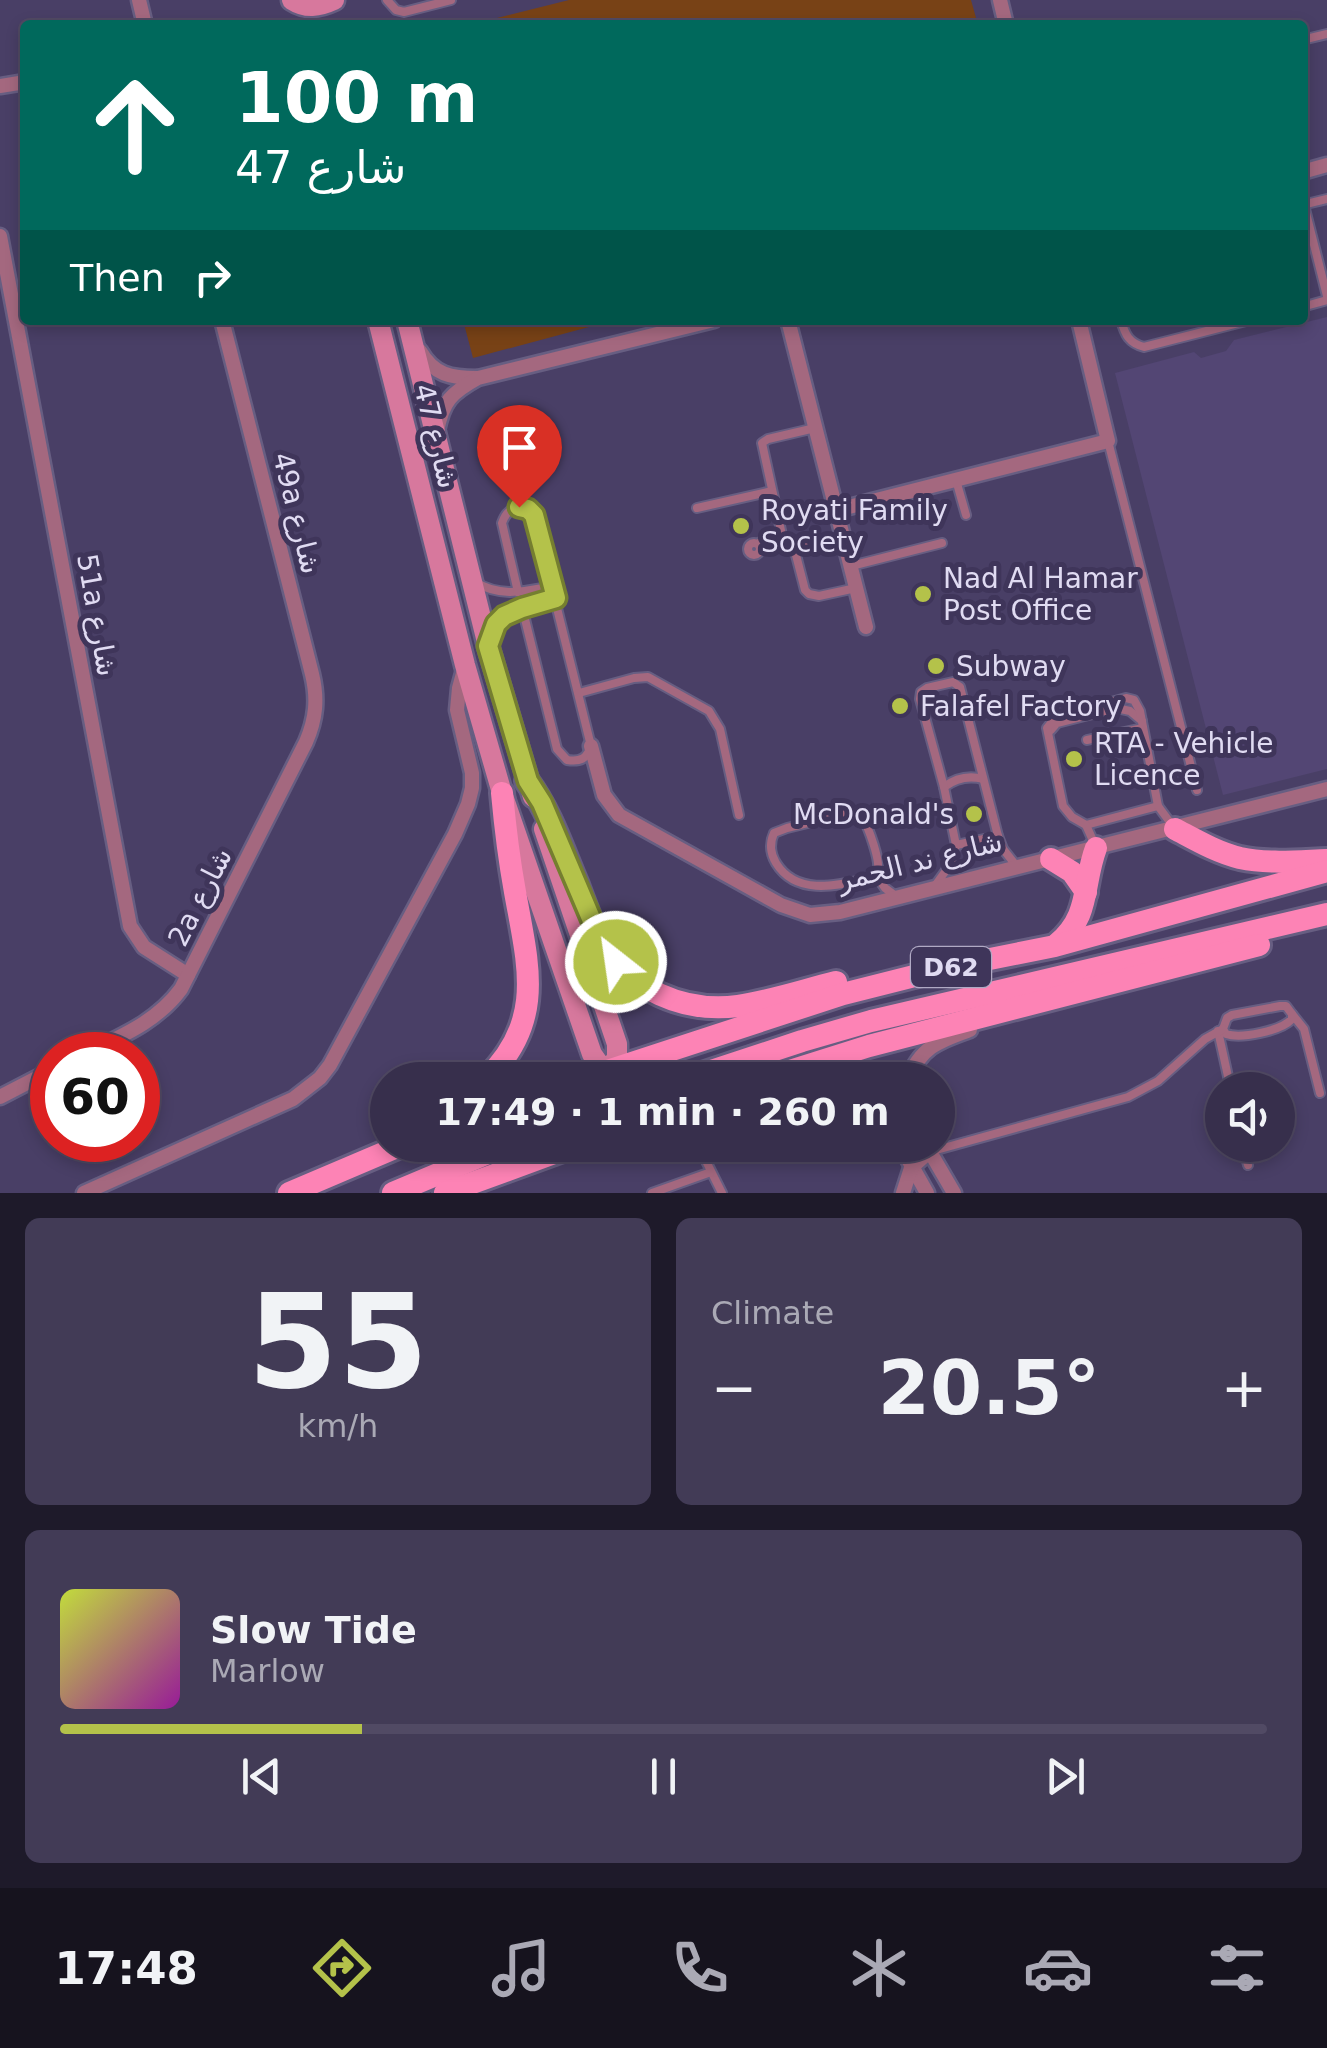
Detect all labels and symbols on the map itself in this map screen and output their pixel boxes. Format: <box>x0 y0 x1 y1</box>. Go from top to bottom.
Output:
street label: شارع 47 <box>407 380 465 492</box>
pin <box>477 405 562 508</box>
street label: 49a شارع <box>266 449 328 577</box>
place label: Royati Family Society <box>761 494 948 559</box>
marker: Royati Family Society <box>730 515 752 537</box>
street label: 51a شارع <box>70 551 124 679</box>
place label: Nad Al Hamar Post Office <box>943 562 1138 627</box>
marker: Nad Al Hamar Post Office <box>912 583 934 605</box>
place label: Subway <box>956 650 1066 683</box>
marker: Subway <box>925 655 947 677</box>
place label: Falafel Factory <box>920 690 1122 723</box>
marker: Falafel Factory <box>889 695 911 717</box>
place label: RTA - Vehicle Licence <box>1094 727 1274 792</box>
marker: RTA - Vehicle Licence <box>1063 748 1085 770</box>
place label: McDonald's <box>793 798 954 831</box>
marker: McDonald's <box>963 803 985 825</box>
street label: شارع ند الحمر <box>832 825 1006 898</box>
street label: 2a شارع <box>161 842 239 952</box>
position arrow <box>564 910 668 1014</box>
road number: D62 <box>911 947 991 987</box>
speed limit sign: 60 <box>30 1032 160 1162</box>

